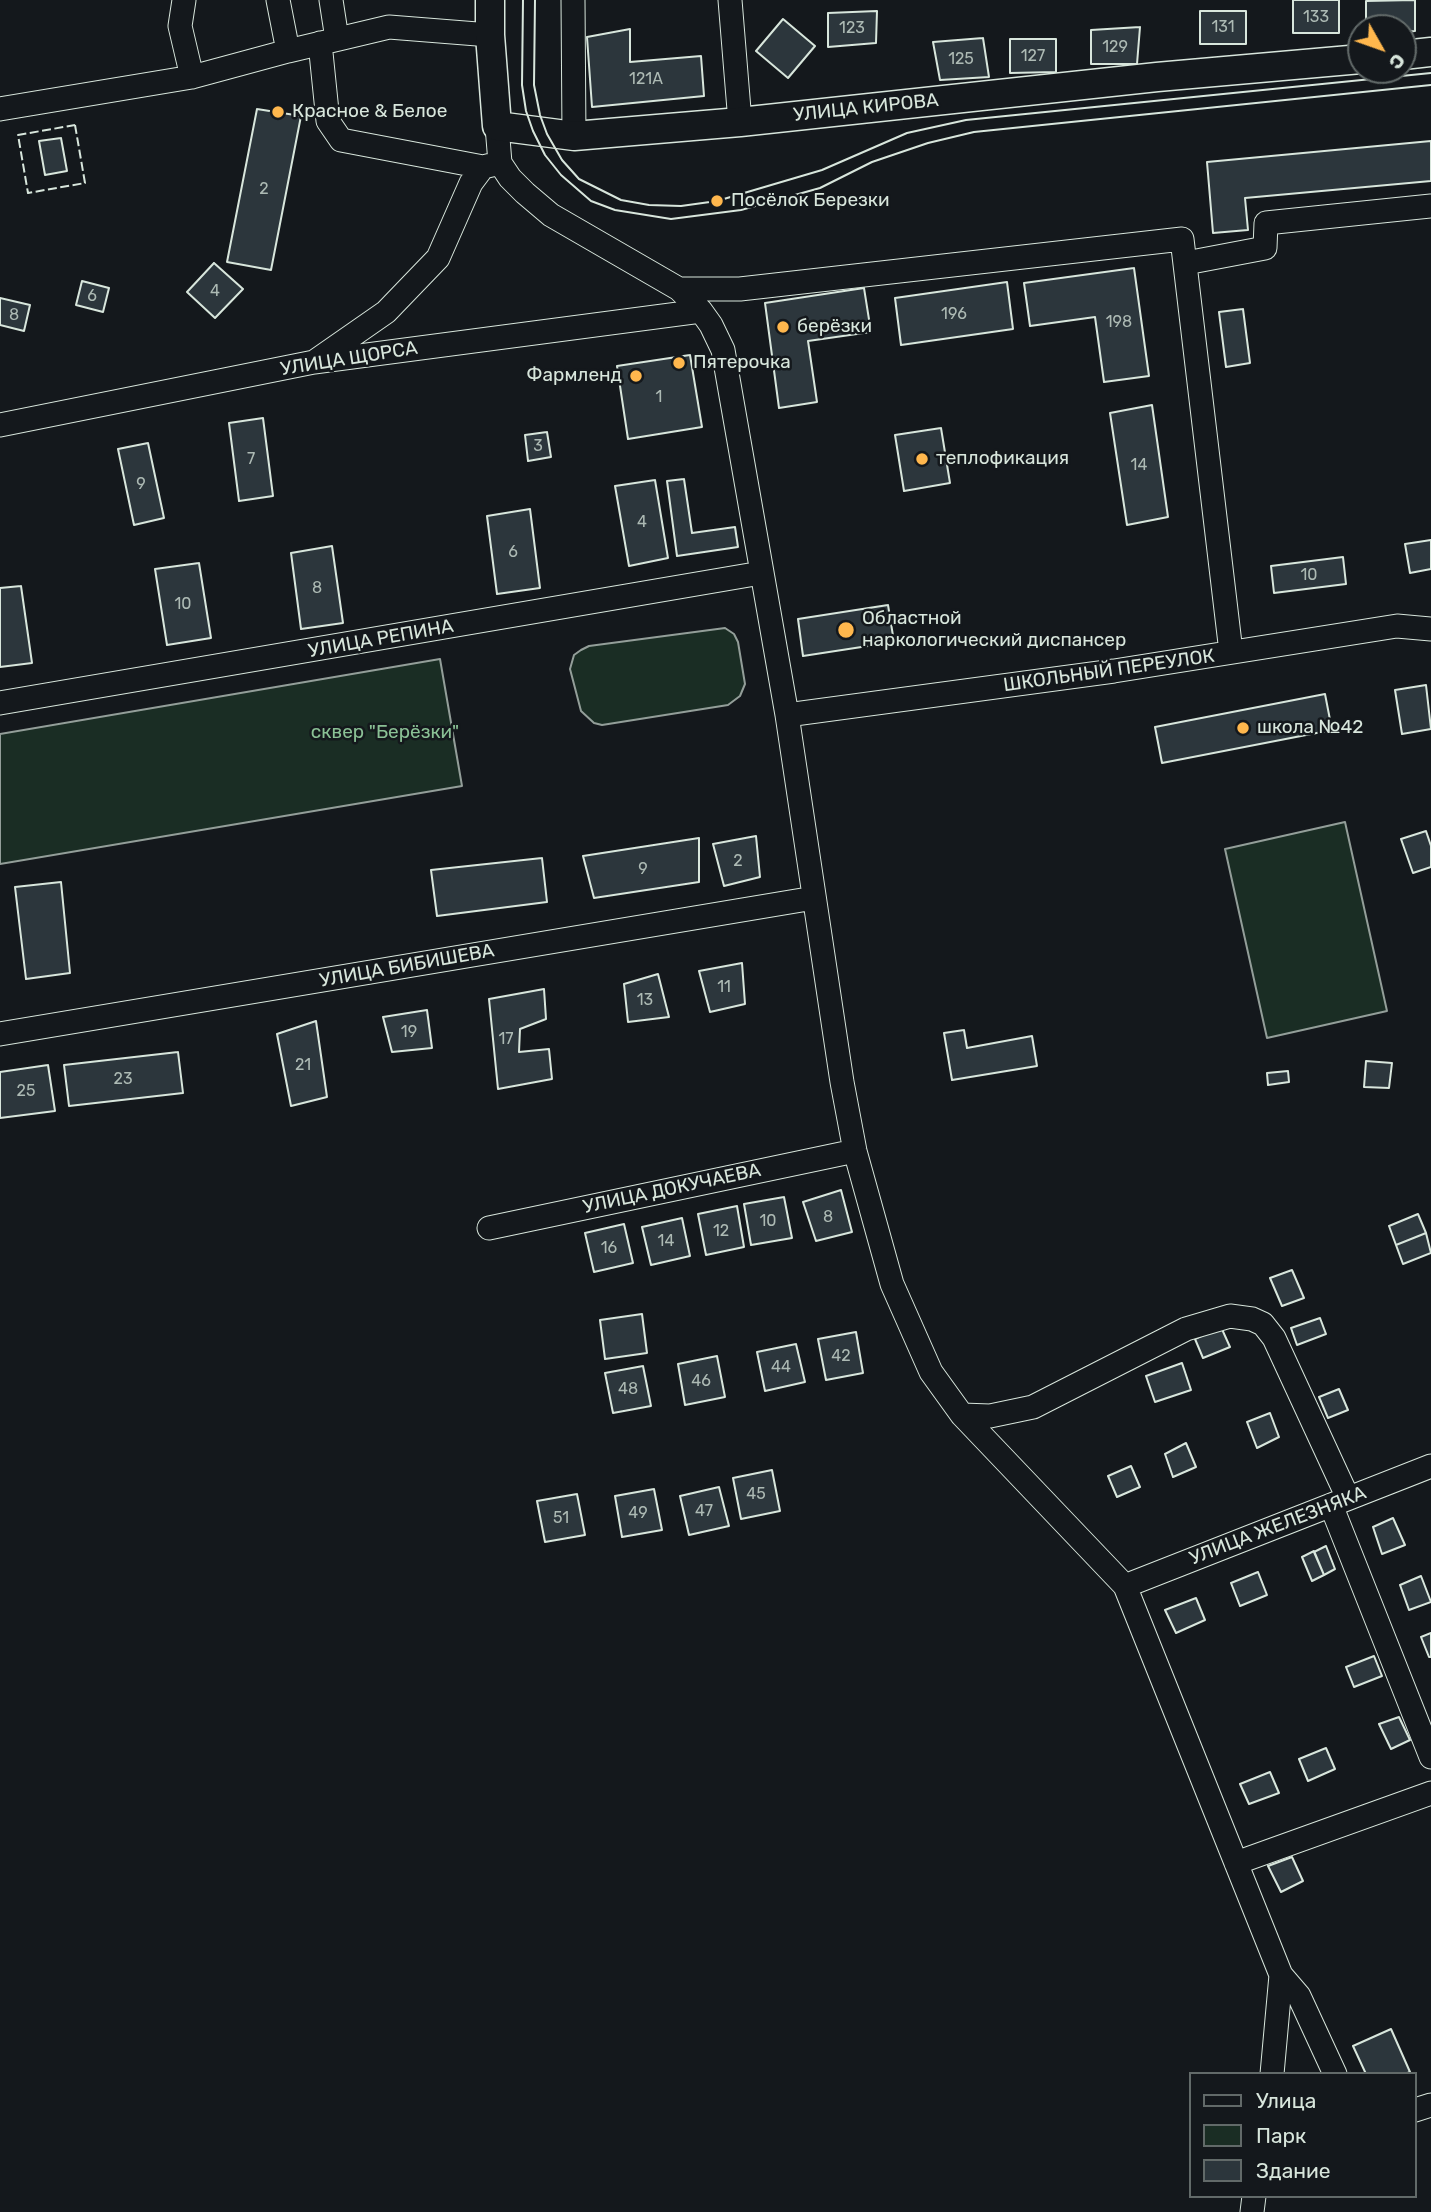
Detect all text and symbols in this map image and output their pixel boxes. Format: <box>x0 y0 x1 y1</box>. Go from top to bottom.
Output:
house number: 133 <box>1303 7 1329 27</box>
north arrow <box>1347 14 1417 84</box>
house number: 131 <box>1211 17 1235 37</box>
house number: 123 <box>839 18 865 38</box>
house number: 129 <box>1102 37 1128 57</box>
house number: 127 <box>1021 46 1045 66</box>
house number: 125 <box>948 49 974 69</box>
text: С <box>1384 49 1410 74</box>
house number: 121А <box>629 69 663 89</box>
street label: УЛИЦА КИРОВА <box>792 89 940 127</box>
place label: Красное & Белое <box>292 101 447 123</box>
marker: Красное & Белое <box>270 104 286 120</box>
house number: 2 <box>259 179 269 199</box>
place label: Посёлок Березки <box>731 190 890 212</box>
marker: Посёлок Березки <box>709 193 725 209</box>
house number: 4 <box>210 281 220 301</box>
house number: 6 <box>87 286 97 306</box>
house number: 196 <box>941 304 967 324</box>
house number: 8 <box>9 305 19 325</box>
house number: 198 <box>1106 312 1132 332</box>
place label: берёзки <box>797 316 872 338</box>
marker: берёзки <box>775 319 791 335</box>
street label: УЛИЦА ЩОРСА <box>279 337 419 381</box>
place label: Пятерочка <box>693 352 791 374</box>
marker: Пятерочка <box>671 355 687 371</box>
place label: Фармленд <box>526 365 622 387</box>
marker: Фармленд <box>628 368 644 384</box>
house number: 1 <box>656 387 662 407</box>
house number: 3 <box>533 436 543 456</box>
place label: теплофикация <box>936 448 1069 470</box>
house number: 7 <box>247 449 255 469</box>
marker: теплофикация <box>914 451 930 467</box>
house number: 14 <box>1131 455 1147 475</box>
house number: 9 <box>136 474 146 494</box>
house number: 4 <box>637 512 647 532</box>
house number: 6 <box>508 542 518 562</box>
house number: 10 <box>1300 565 1318 585</box>
house number: 8 <box>312 578 322 598</box>
house number: 10 <box>174 594 192 614</box>
place label: Областной наркологический диспансер <box>862 608 1126 652</box>
street label: УЛИЦА РЕПИНА <box>307 615 455 663</box>
marker: Областной наркологический диспансер <box>836 620 856 640</box>
street label: ШКОЛЬНЫЙ ПЕРЕУЛОК <box>1002 645 1216 697</box>
place label: школа №42 <box>1257 717 1364 739</box>
marker: школа №42 <box>1235 720 1251 736</box>
park label: сквер "Берёзки" <box>311 722 459 744</box>
house number: 2 <box>733 851 743 871</box>
house number: 9 <box>638 859 648 879</box>
street label: УЛИЦА БИБИШЕВА <box>318 939 496 993</box>
house number: 11 <box>717 977 731 997</box>
house number: 13 <box>637 990 653 1010</box>
house number: 19 <box>401 1022 417 1042</box>
house number: 17 <box>498 1029 514 1049</box>
house number: 21 <box>295 1055 311 1075</box>
house number: 23 <box>113 1069 133 1089</box>
house number: 25 <box>17 1081 35 1101</box>
street label: УЛИЦА ДОКУЧАЕВА <box>581 1159 763 1219</box>
house number: 8 <box>823 1207 833 1227</box>
house number: 10 <box>759 1211 777 1231</box>
house number: 12 <box>713 1221 729 1241</box>
house number: 14 <box>658 1231 674 1251</box>
house number: 16 <box>601 1238 617 1258</box>
house number: 42 <box>831 1346 851 1366</box>
house number: 44 <box>771 1357 791 1377</box>
house number: 46 <box>691 1371 711 1391</box>
house number: 48 <box>618 1379 638 1399</box>
street label: УЛИЦА ЖЕЛЕЗНЯКА <box>1186 1482 1370 1570</box>
house number: 45 <box>746 1484 766 1504</box>
house number: 47 <box>695 1501 713 1521</box>
house number: 49 <box>628 1503 648 1523</box>
house number: 51 <box>553 1508 569 1528</box>
legend <box>1190 2072 1417 2198</box>
text: Улица <box>1256 2088 1316 2113</box>
text: Парк <box>1256 2123 1306 2148</box>
text: Здание <box>1256 2158 1331 2183</box>

